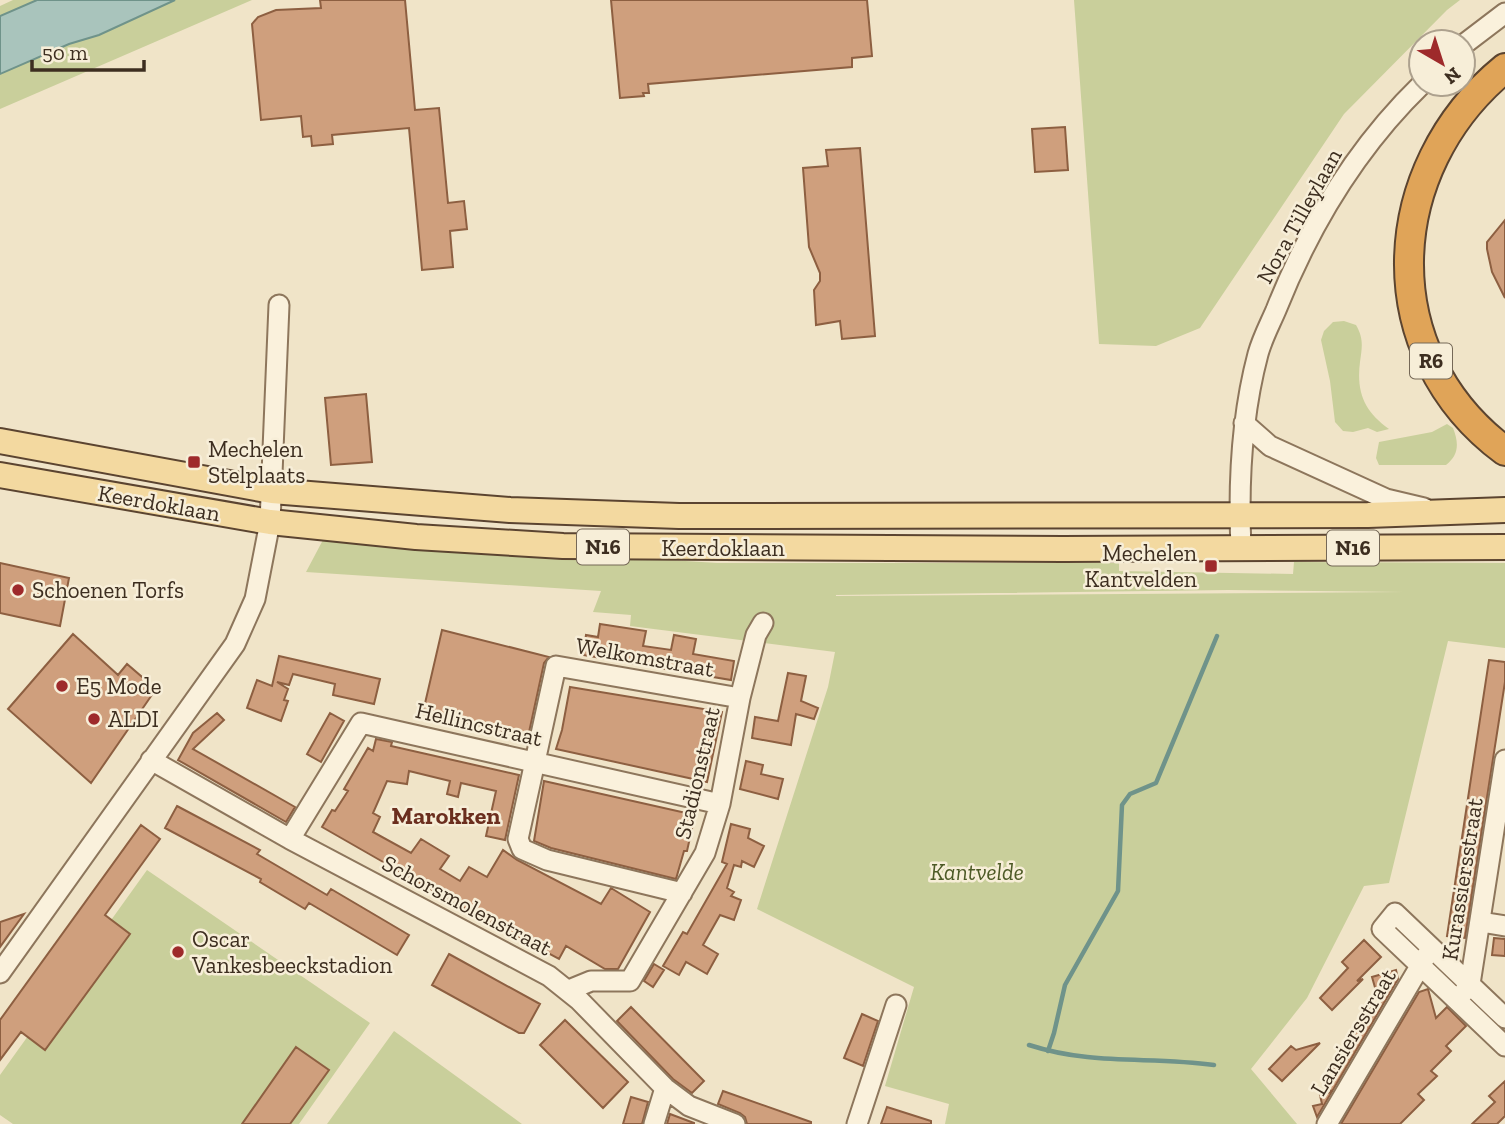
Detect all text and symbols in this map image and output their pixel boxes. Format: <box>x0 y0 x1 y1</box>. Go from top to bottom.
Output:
scale bar <box>32 28 144 72</box>
north arrow <box>1407 28 1477 98</box>
text: 50 m <box>42 40 88 65</box>
text: N <box>1440 62 1465 89</box>
street label: Nora Tilleylaan <box>1250 144 1348 288</box>
road number: R6 <box>1410 344 1452 378</box>
place label: Mechelen Stelplaats <box>208 435 305 489</box>
marker: Mechelen Stelplaats <box>186 454 202 470</box>
street label: Keerdoklaan <box>96 478 222 528</box>
road number: N16 <box>577 530 629 564</box>
road number: N16 <box>1327 530 1379 566</box>
street label: Keerdoklaan <box>661 534 785 562</box>
place label: Mechelen Kantvelden <box>1085 539 1197 593</box>
marker: Mechelen Kantvelden <box>1203 558 1219 574</box>
place label: Schoenen Torfs <box>32 576 184 604</box>
marker: Schoenen Torfs <box>10 582 26 598</box>
street label: Welkomstraat <box>574 631 717 683</box>
place label: E5 Mode <box>76 672 162 700</box>
marker: E5 Mode <box>54 678 70 694</box>
street label: Hellincstraat <box>413 696 546 752</box>
street label: Stadionstraat <box>668 704 726 842</box>
place label: ALDI <box>108 705 159 733</box>
marker: ALDI <box>86 711 102 727</box>
street label: Kurassiersstraat <box>1435 795 1489 962</box>
district label: Marokken <box>392 801 500 830</box>
street label: Schorsmolenstraat <box>377 848 557 962</box>
park label: Kantvelde <box>930 858 1024 886</box>
place label: Oscar Vankesbeeckstadion <box>191 925 392 979</box>
marker: Oscar Vankesbeeckstadion <box>170 944 186 960</box>
street label: Lansiersstraat <box>1304 963 1402 1100</box>

